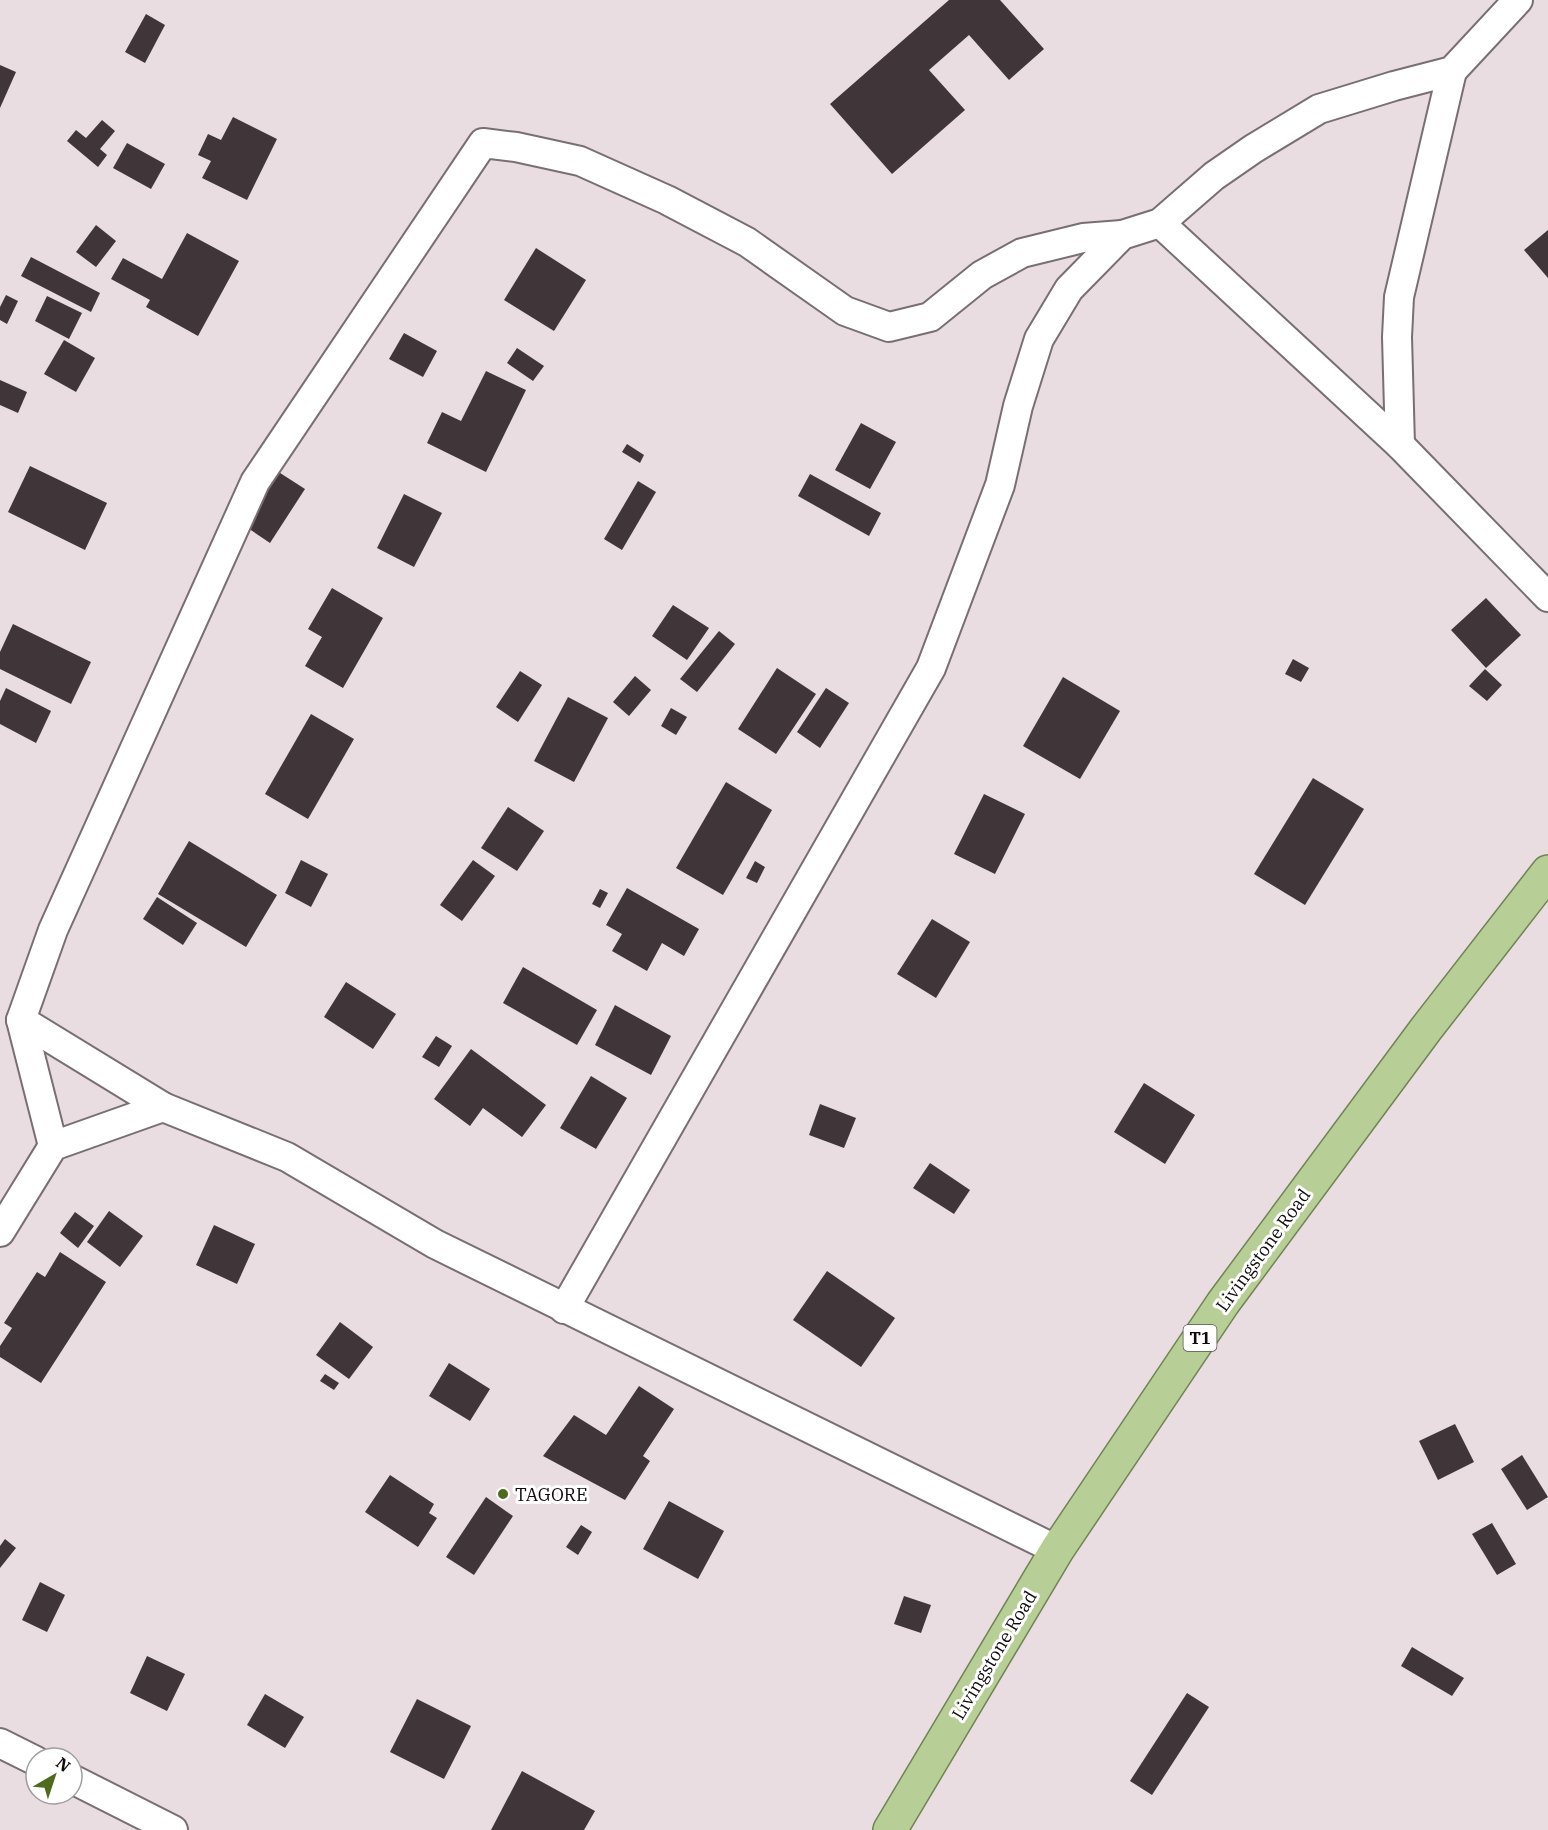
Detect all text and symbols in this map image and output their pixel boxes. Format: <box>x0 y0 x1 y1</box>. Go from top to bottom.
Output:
street label: Livingstone Road <box>1211 1184 1315 1316</box>
road number: T1 <box>1184 1325 1216 1351</box>
place label: TAGORE <box>515 1483 588 1506</box>
marker: TAGORE <box>496 1487 510 1501</box>
street label: Livingstone Road <box>946 1586 1042 1724</box>
north arrow <box>24 1746 84 1806</box>
text: N <box>52 1753 75 1776</box>

